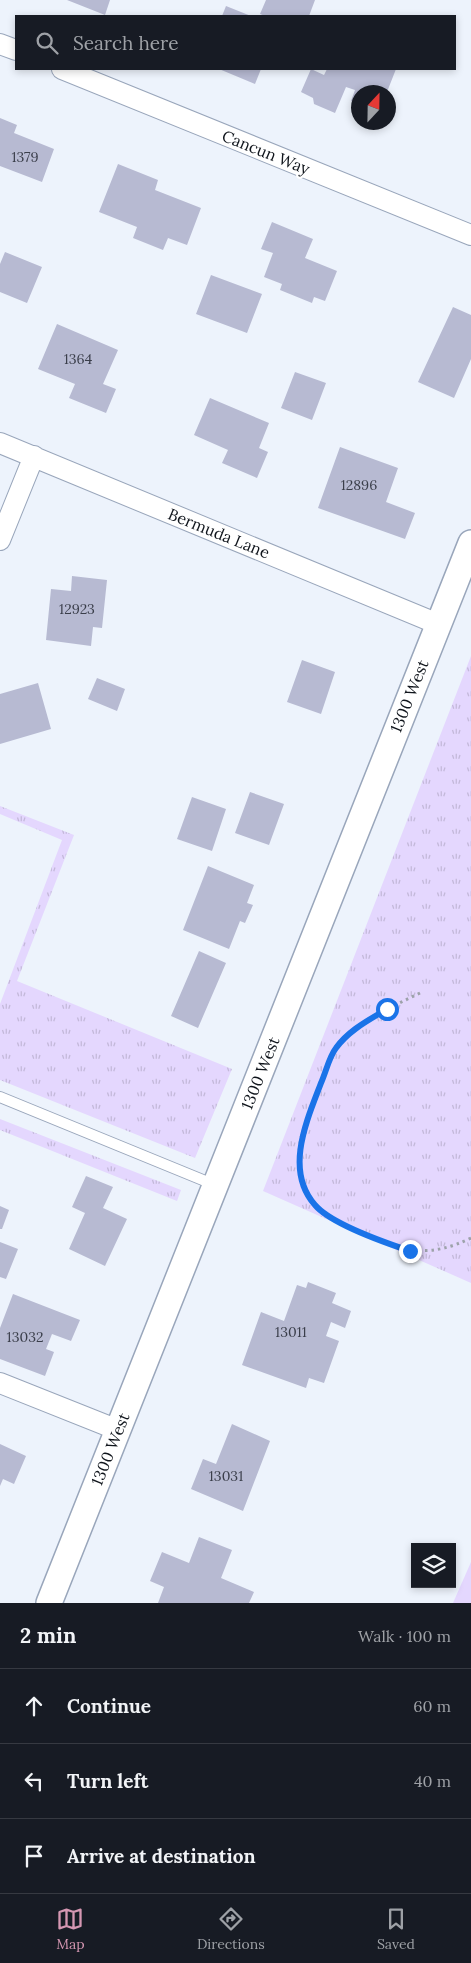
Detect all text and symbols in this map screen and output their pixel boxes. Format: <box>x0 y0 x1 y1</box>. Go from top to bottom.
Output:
search box <box>15 15 456 70</box>
icon: search <box>33 29 61 57</box>
text: Search here <box>73 31 179 55</box>
north arrow <box>351 85 396 130</box>
street label: Cancun Way <box>219 125 313 179</box>
house number: 1379 <box>11 148 39 166</box>
house number: 1364 <box>64 350 93 368</box>
house number: 12896 <box>341 476 377 494</box>
street label: Bermuda Lane <box>165 504 273 563</box>
house number: 12923 <box>59 600 95 618</box>
street label: 1300 West <box>385 656 433 735</box>
route start <box>376 998 399 1021</box>
street label: 1300 West <box>236 1033 284 1112</box>
route end <box>399 1240 422 1263</box>
house number: 13011 <box>275 1323 307 1341</box>
house number: 13032 <box>7 1328 43 1346</box>
street label: 1300 West <box>86 1409 134 1488</box>
house number: 13031 <box>209 1467 243 1485</box>
map controls <box>411 1543 456 1588</box>
button: layers <box>411 1543 456 1588</box>
text: 2 min <box>20 1622 76 1649</box>
text: Walk · 100 m <box>358 1626 451 1646</box>
icon: ahead <box>20 1692 48 1720</box>
text: Continue <box>67 1694 151 1718</box>
text: 60 m <box>413 1696 451 1716</box>
icon: left <box>20 1767 48 1795</box>
text: Turn left <box>67 1769 148 1793</box>
text: 40 m <box>414 1771 451 1791</box>
icon: arrive <box>20 1842 48 1870</box>
text: Arrive at destination <box>67 1844 256 1868</box>
tab: Map <box>56 1905 85 1953</box>
tab: Directions <box>197 1905 265 1953</box>
tab: Saved <box>377 1905 415 1953</box>

